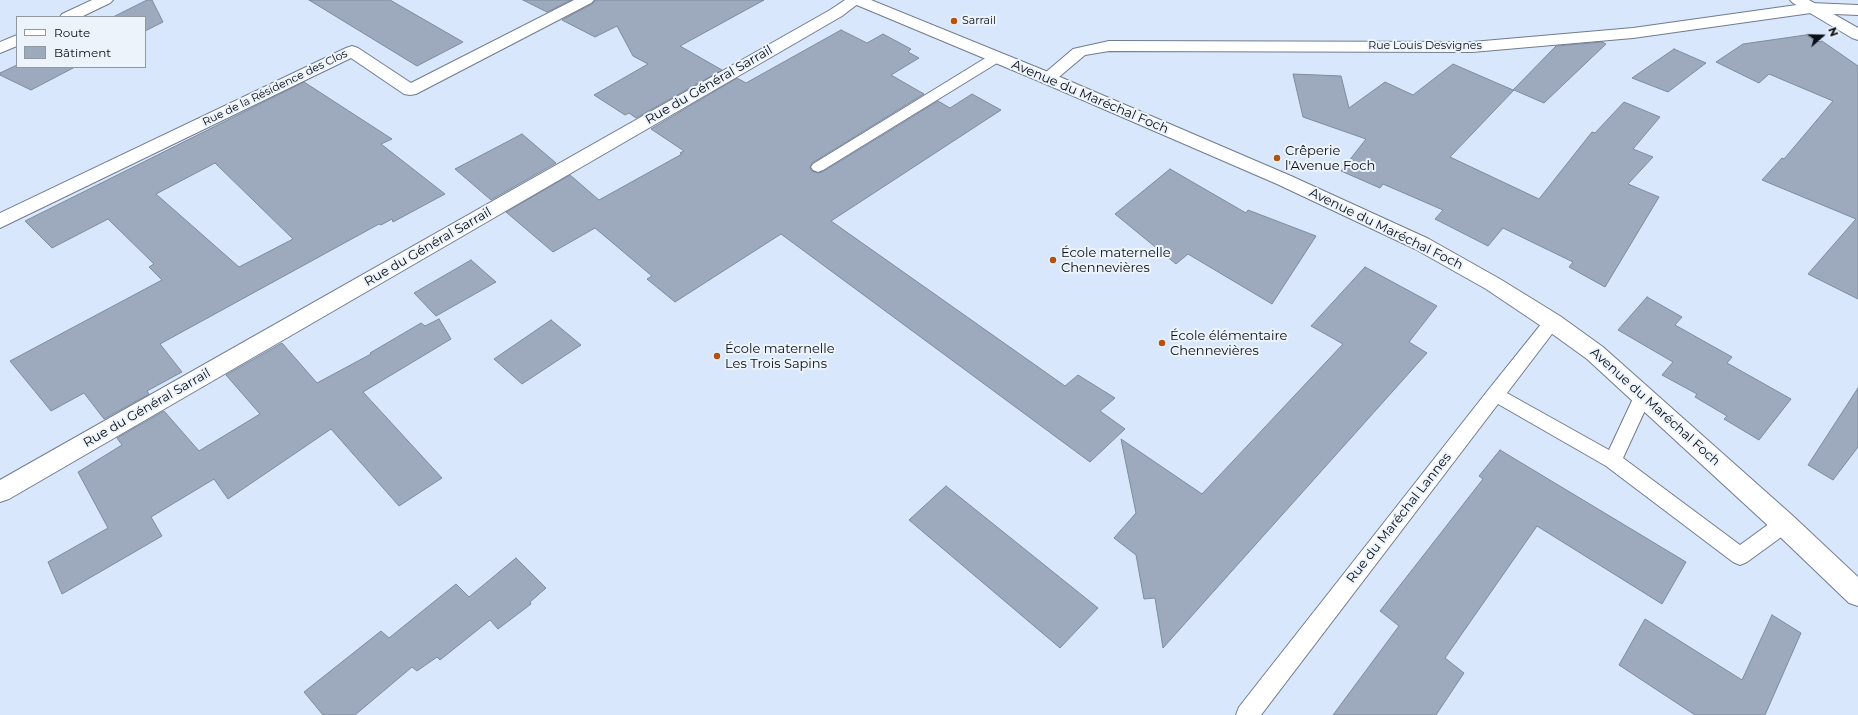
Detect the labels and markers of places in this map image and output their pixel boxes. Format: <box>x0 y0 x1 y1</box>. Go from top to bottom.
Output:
place label: Sarrail <box>962 14 996 28</box>
marker: Sarrail <box>949 16 959 26</box>
place label: Crêperie l'Avenue Foch <box>1285 143 1375 174</box>
marker: Crêperie l'Avenue Foch <box>1272 153 1282 163</box>
place label: École maternelle Chennevières <box>1061 245 1171 276</box>
marker: École maternelle Chennevières <box>1048 255 1058 265</box>
place label: École élémentaire Chennevières <box>1170 328 1287 359</box>
marker: École élémentaire Chennevières <box>1157 338 1167 348</box>
place label: École maternelle Les Trois Sapins <box>725 341 835 372</box>
marker: École maternelle Les Trois Sapins <box>712 351 722 361</box>

